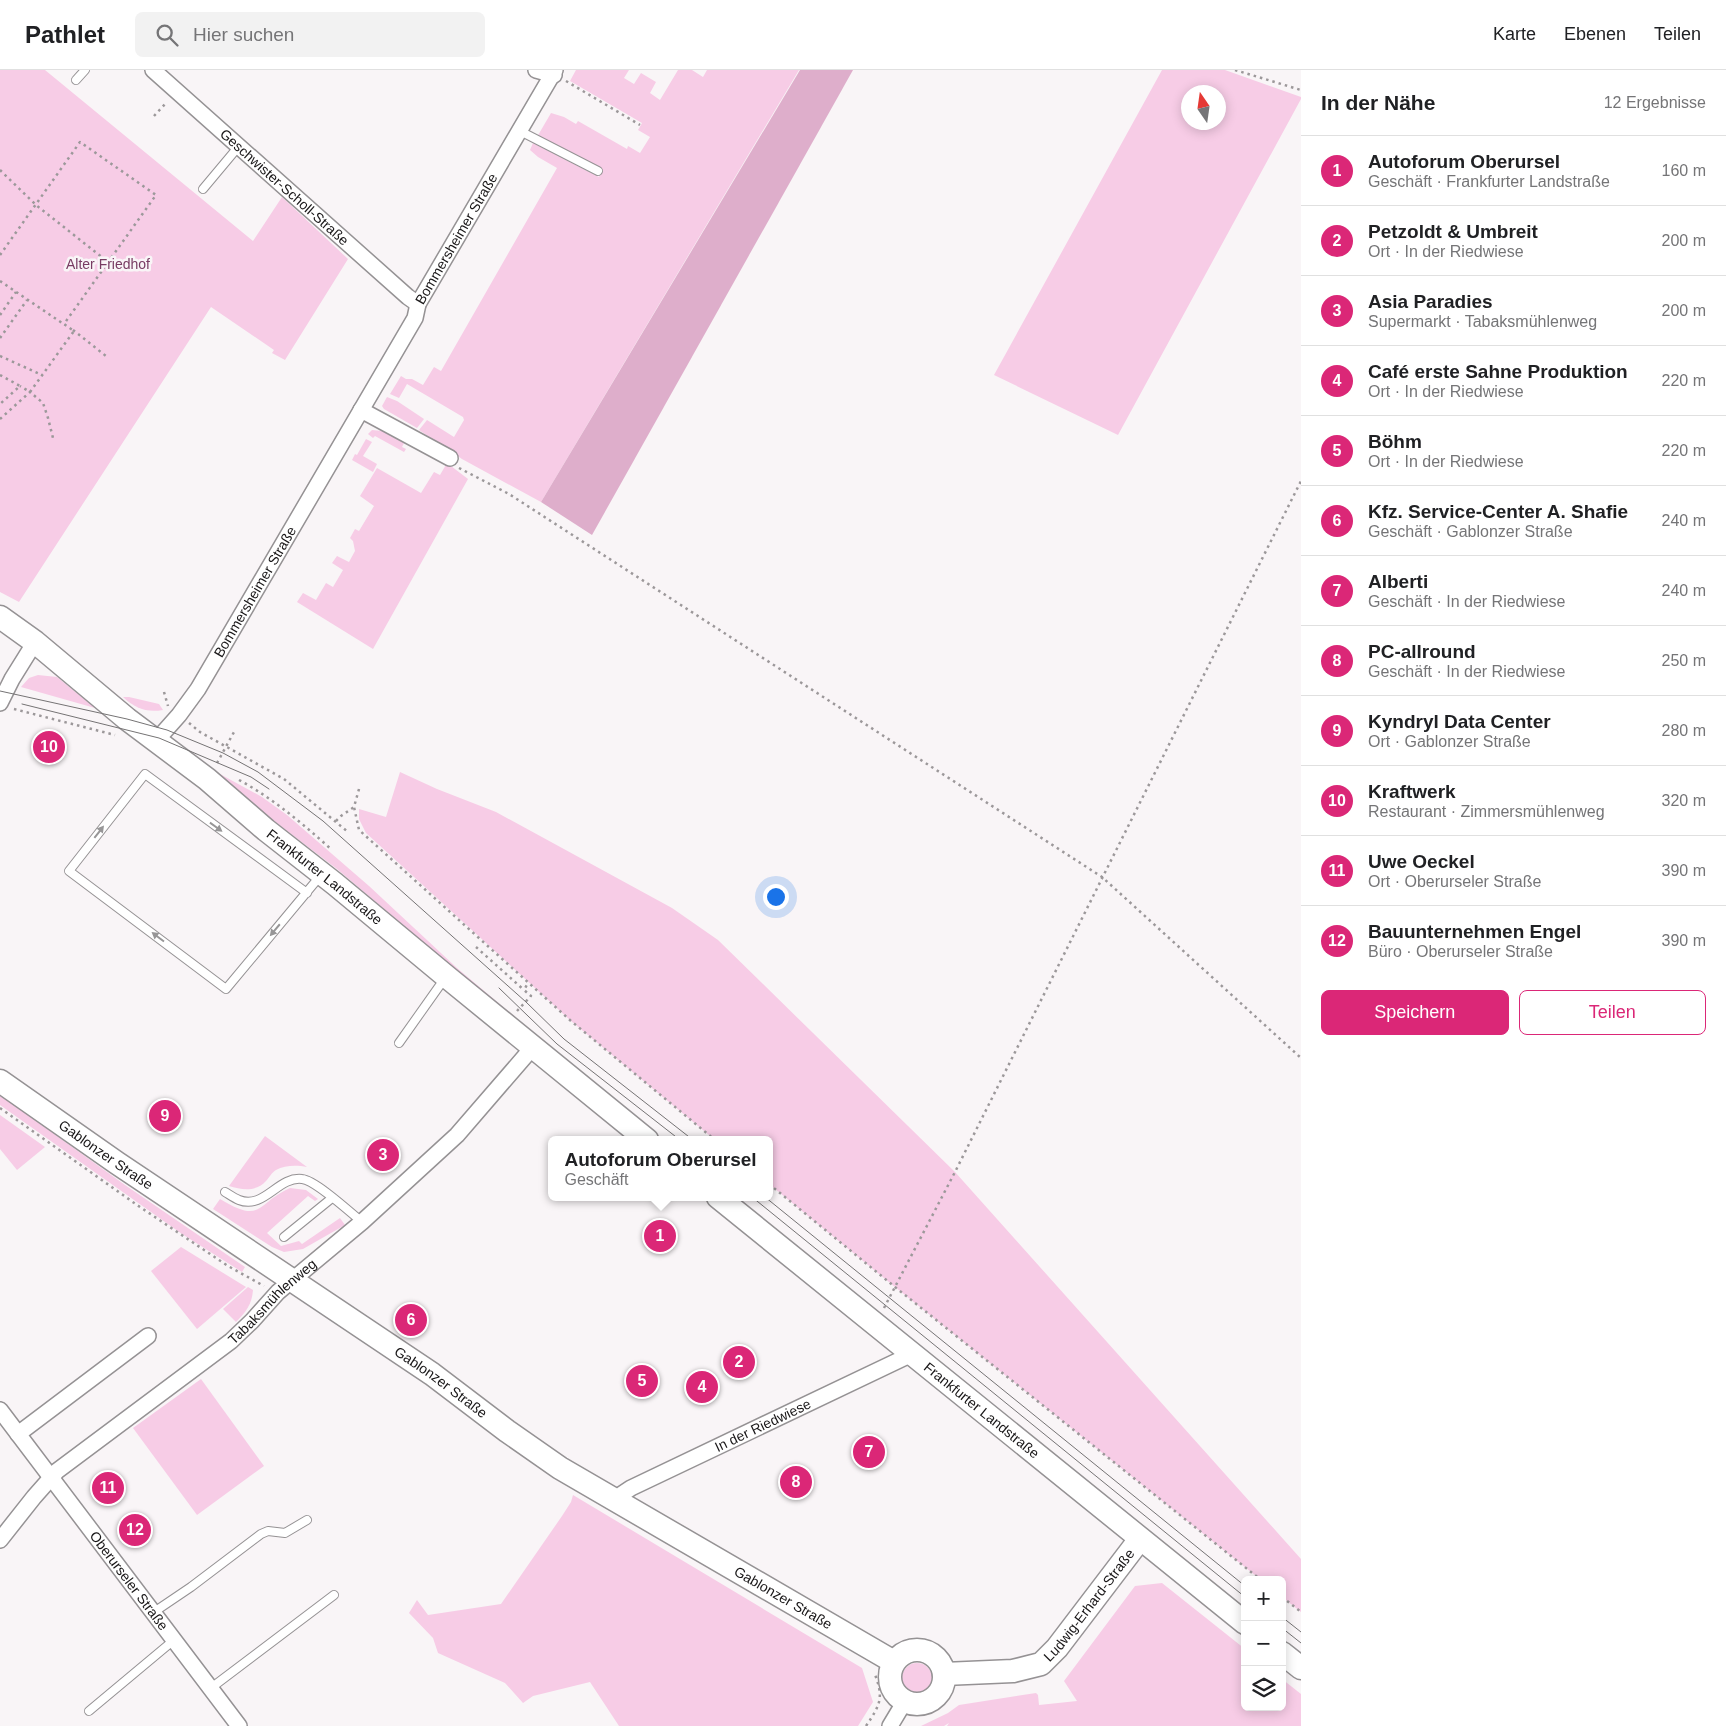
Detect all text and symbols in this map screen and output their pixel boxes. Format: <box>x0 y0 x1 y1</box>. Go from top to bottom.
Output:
search box <box>135 12 485 57</box>
text: Pathlet <box>25 21 105 48</box>
icon: search <box>153 21 181 49</box>
text: Hier suchen <box>193 24 294 45</box>
text: Karte <box>1493 24 1536 44</box>
text: Ebenen <box>1564 24 1626 44</box>
text: Teilen <box>1654 24 1701 44</box>
north arrow <box>1181 85 1226 130</box>
text: In der Nähe <box>1321 91 1435 114</box>
text: 12 Ergebnisse <box>1604 94 1706 111</box>
street label: Geschwister-Scholl-Straße <box>217 126 352 249</box>
text: Autoforum Oberursel <box>1368 151 1560 172</box>
text: 1 <box>1333 162 1341 179</box>
text: 160 m <box>1662 162 1706 179</box>
street label: Bommersheimer Straße <box>412 170 501 307</box>
text: Geschäft · Frankfurter Landstraße <box>1368 173 1610 190</box>
text: Petzoldt & Umbreit <box>1368 221 1538 242</box>
text: 2 <box>1333 232 1341 249</box>
text: 200 m <box>1662 232 1706 249</box>
text: Ort · In der Riedwiese <box>1368 243 1524 260</box>
park label: Alter Friedhof <box>66 256 150 272</box>
text: Asia Paradies <box>1368 291 1493 312</box>
text: 3 <box>1333 302 1341 319</box>
text: 200 m <box>1662 302 1706 319</box>
text: Supermarkt · Tabaksmühlenweg <box>1368 313 1597 330</box>
text: Café erste Sahne Produktion <box>1368 361 1628 382</box>
text: 4 <box>1333 372 1341 389</box>
text: 220 m <box>1662 372 1706 389</box>
text: Ort · In der Riedwiese <box>1368 383 1524 400</box>
text: Böhm <box>1368 431 1422 452</box>
text: 5 <box>1333 442 1341 459</box>
text: 220 m <box>1662 442 1706 459</box>
text: Ort · In der Riedwiese <box>1368 453 1524 470</box>
text: Kfz. Service-Center A. Shafie <box>1368 501 1628 522</box>
text: 6 <box>1333 512 1341 529</box>
text: 240 m <box>1662 512 1706 529</box>
street label: Bommersheimer Straße <box>210 523 299 660</box>
text: Geschäft · Gablonzer Straße <box>1368 523 1573 540</box>
text: Alberti <box>1368 571 1428 592</box>
text: 7 <box>1333 582 1341 599</box>
text: 240 m <box>1662 582 1706 599</box>
text: Geschäft · In der Riedwiese <box>1368 593 1565 610</box>
text: PC-allround <box>1368 641 1476 662</box>
text: 8 <box>1333 652 1341 669</box>
text: 250 m <box>1662 652 1706 669</box>
text: Geschäft · In der Riedwiese <box>1368 663 1565 680</box>
text: Kyndryl Data Center <box>1368 711 1551 732</box>
text: 9 <box>1333 722 1341 739</box>
text: 280 m <box>1662 722 1706 739</box>
pin: 10 <box>33 728 65 766</box>
text: Ort · Gablonzer Straße <box>1368 733 1531 750</box>
text: Kraftwerk <box>1368 781 1456 802</box>
text: 10 <box>1328 792 1346 809</box>
text: 320 m <box>1662 792 1706 809</box>
text: Restaurant · Zimmersmühlenweg <box>1368 803 1605 820</box>
one-way arrow <box>210 822 223 832</box>
one-way arrow <box>94 826 105 839</box>
street label: Frankfurter Landstraße <box>264 826 386 928</box>
text: Uwe Oeckel <box>1368 851 1475 872</box>
text: 11 <box>1329 862 1345 879</box>
text: 390 m <box>1662 862 1706 879</box>
text: Ort · Oberurseler Straße <box>1368 873 1541 890</box>
your location <box>763 884 789 910</box>
text: Bauunternehmen Engel <box>1368 921 1581 942</box>
one-way arrow <box>270 923 281 936</box>
one-way arrow <box>152 932 165 943</box>
text: 12 <box>1328 932 1346 949</box>
text: 390 m <box>1662 932 1706 949</box>
text: Büro · Oberurseler Straße <box>1368 943 1553 960</box>
button: Speichern <box>1321 990 1509 1035</box>
button: Teilen <box>1519 990 1706 1035</box>
pin: 9 <box>149 1097 181 1135</box>
street label: Gablonzer Straße <box>56 1117 156 1193</box>
pin: 3 <box>367 1136 399 1174</box>
popup <box>548 1136 773 1201</box>
text: Autoforum Oberursel <box>564 1149 757 1170</box>
text: Geschäft <box>564 1171 628 1188</box>
pin: 1 <box>644 1217 676 1255</box>
street label: Tabaksmühlenweg <box>225 1256 320 1347</box>
pin: 6 <box>395 1301 427 1339</box>
street label: Gablonzer Straße <box>392 1343 491 1421</box>
pin: 2 <box>723 1343 755 1381</box>
street label: Frankfurter Landstraße <box>921 1359 1043 1462</box>
pin: 5 <box>626 1362 658 1400</box>
pin: 4 <box>686 1368 718 1406</box>
street label: In der Riedwiese <box>712 1395 814 1455</box>
pin: 7 <box>853 1433 885 1471</box>
pin: 8 <box>780 1463 812 1501</box>
pin: 11 <box>92 1469 124 1507</box>
pin: 12 <box>119 1511 151 1549</box>
street label: Oberurseler Straße <box>87 1528 172 1634</box>
street label: Ludwig-Erhard-Straße <box>1040 1546 1138 1665</box>
street label: Gablonzer Straße <box>731 1563 835 1632</box>
map controls <box>1241 1576 1286 1711</box>
button: + <box>1241 1576 1286 1621</box>
button: − <box>1241 1621 1286 1666</box>
button: layers <box>1241 1666 1286 1711</box>

